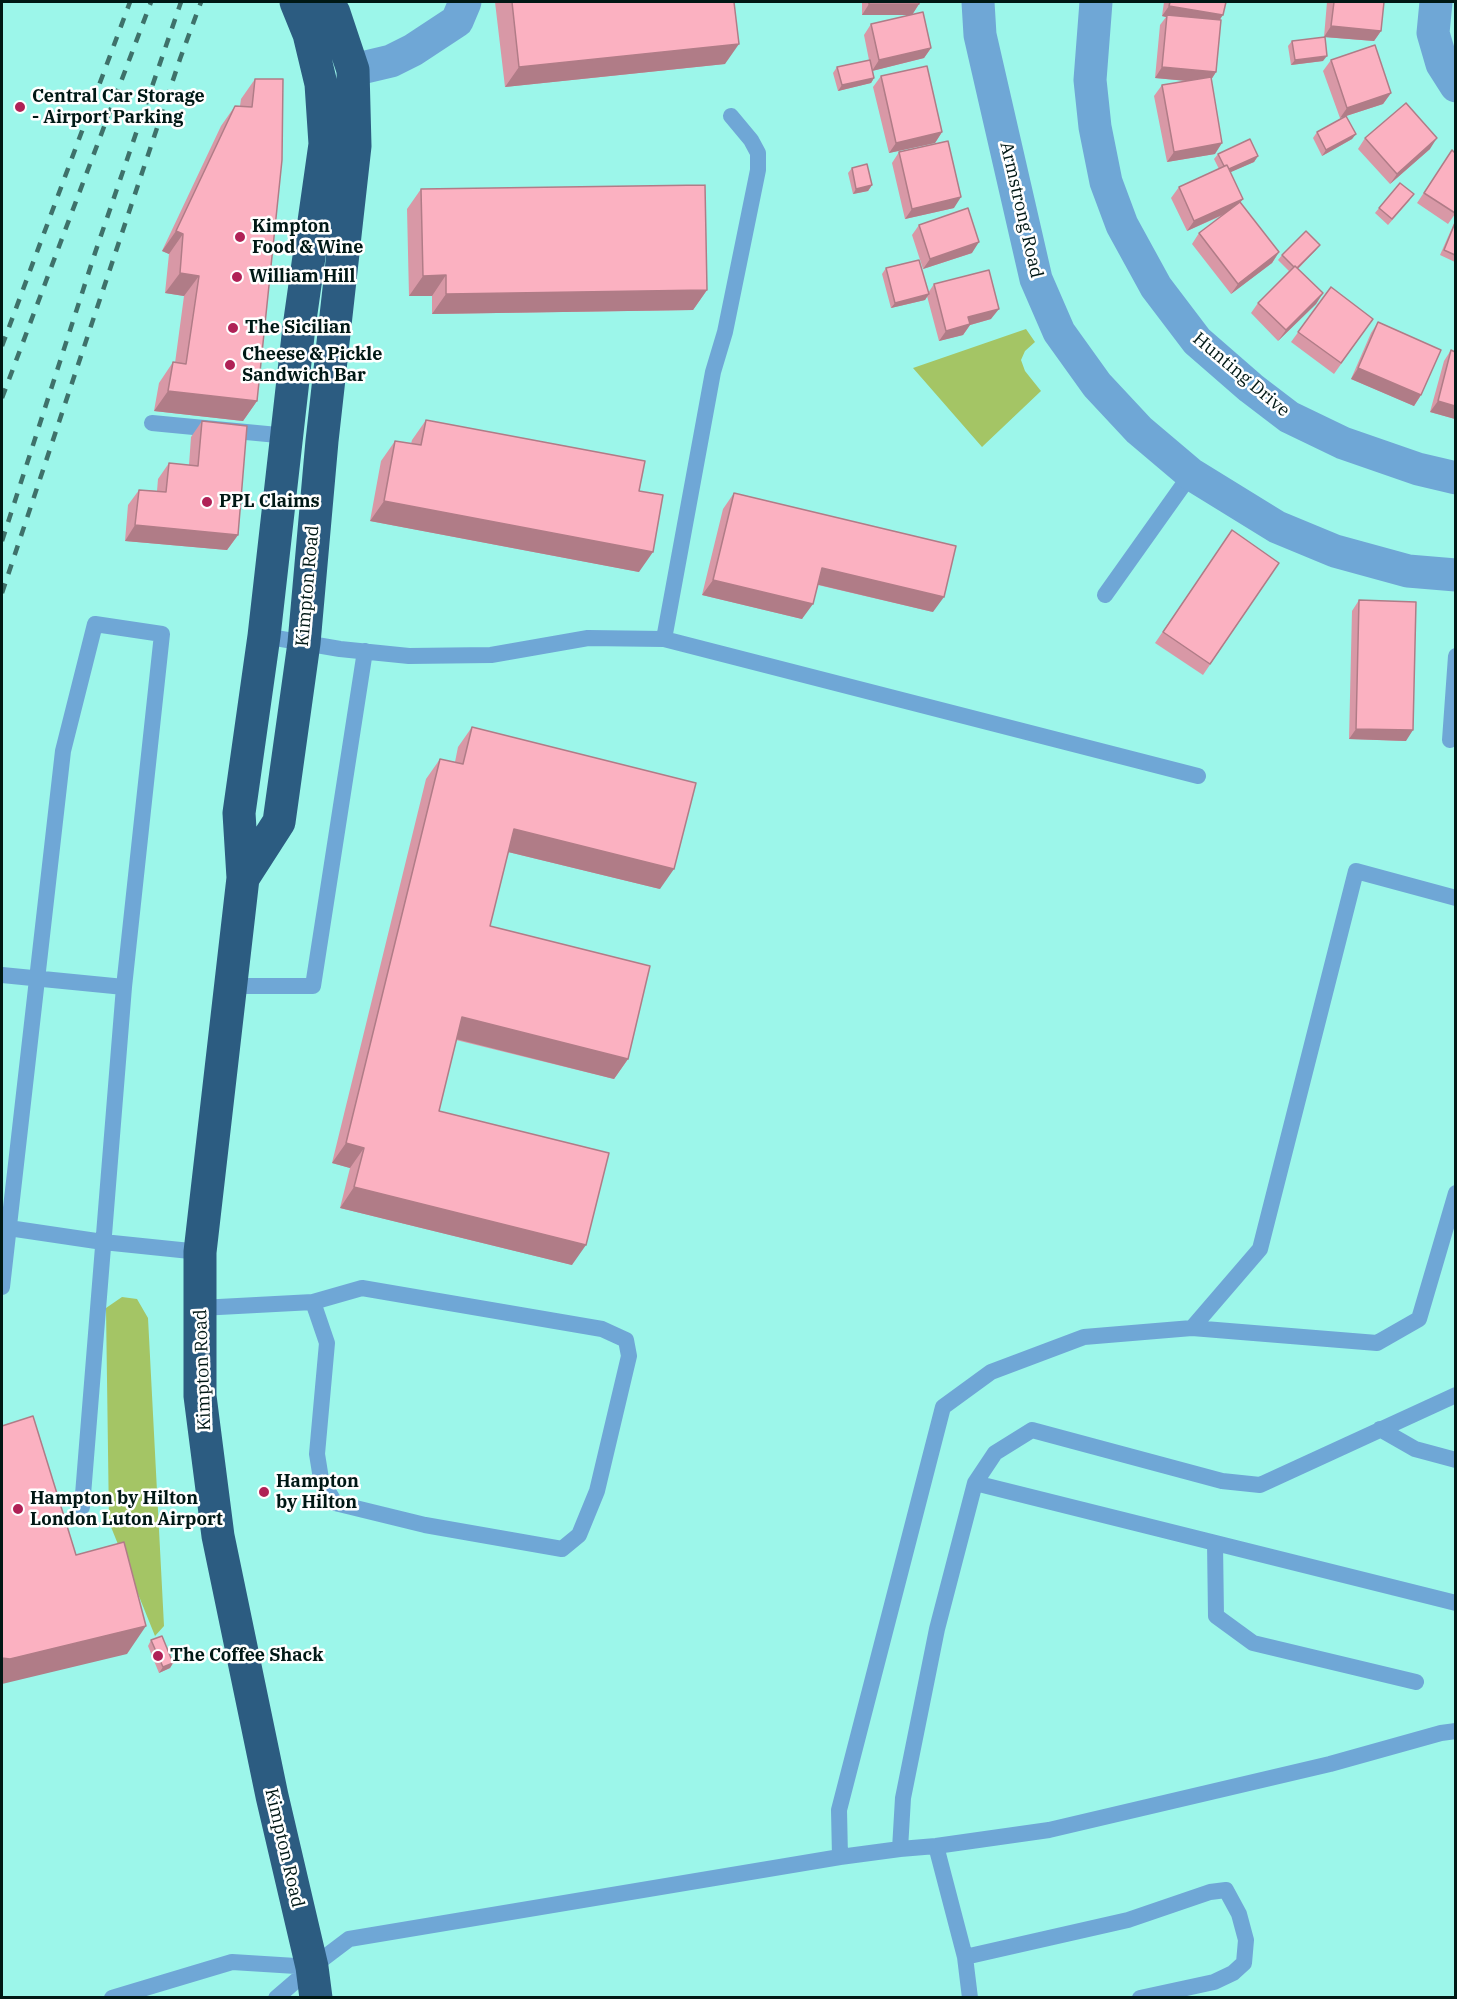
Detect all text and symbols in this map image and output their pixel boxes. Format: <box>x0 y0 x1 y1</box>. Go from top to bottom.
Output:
place label: Central Car Storage - Airport Parking <box>32 86 205 128</box>
marker: Central Car Storage - Airport Parking <box>13 100 27 114</box>
street label: Armstrong Road <box>995 140 1047 280</box>
place label: Kimpton Food & Wine <box>252 216 363 258</box>
marker: Kimpton Food & Wine <box>233 230 247 244</box>
place label: William Hill <box>249 266 355 288</box>
marker: William Hill <box>230 270 244 284</box>
place label: The Sicilian <box>245 317 351 339</box>
marker: The Sicilian <box>226 321 240 335</box>
street label: Hunting Drive <box>1188 328 1294 422</box>
place label: Cheese & Pickle Sandwich Bar <box>242 344 382 386</box>
marker: Cheese & Pickle Sandwich Bar <box>223 358 237 372</box>
place label: PPL Claims <box>219 491 320 513</box>
marker: PPL Claims <box>200 495 214 509</box>
street label: Kimpton Road <box>292 524 324 648</box>
street label: Kimpton Road <box>190 1309 216 1431</box>
place label: Hampton by Hilton <box>276 1471 359 1514</box>
marker: Hampton by Hilton <box>257 1485 271 1499</box>
place label: Hampton by Hilton London Luton Airport <box>30 1488 223 1530</box>
marker: Hampton by Hilton London Luton Airport <box>11 1502 25 1516</box>
place label: The Coffee Shack <box>170 1645 323 1667</box>
marker: The Coffee Shack <box>151 1649 165 1663</box>
street label: Kimpton Road <box>260 1786 308 1910</box>

